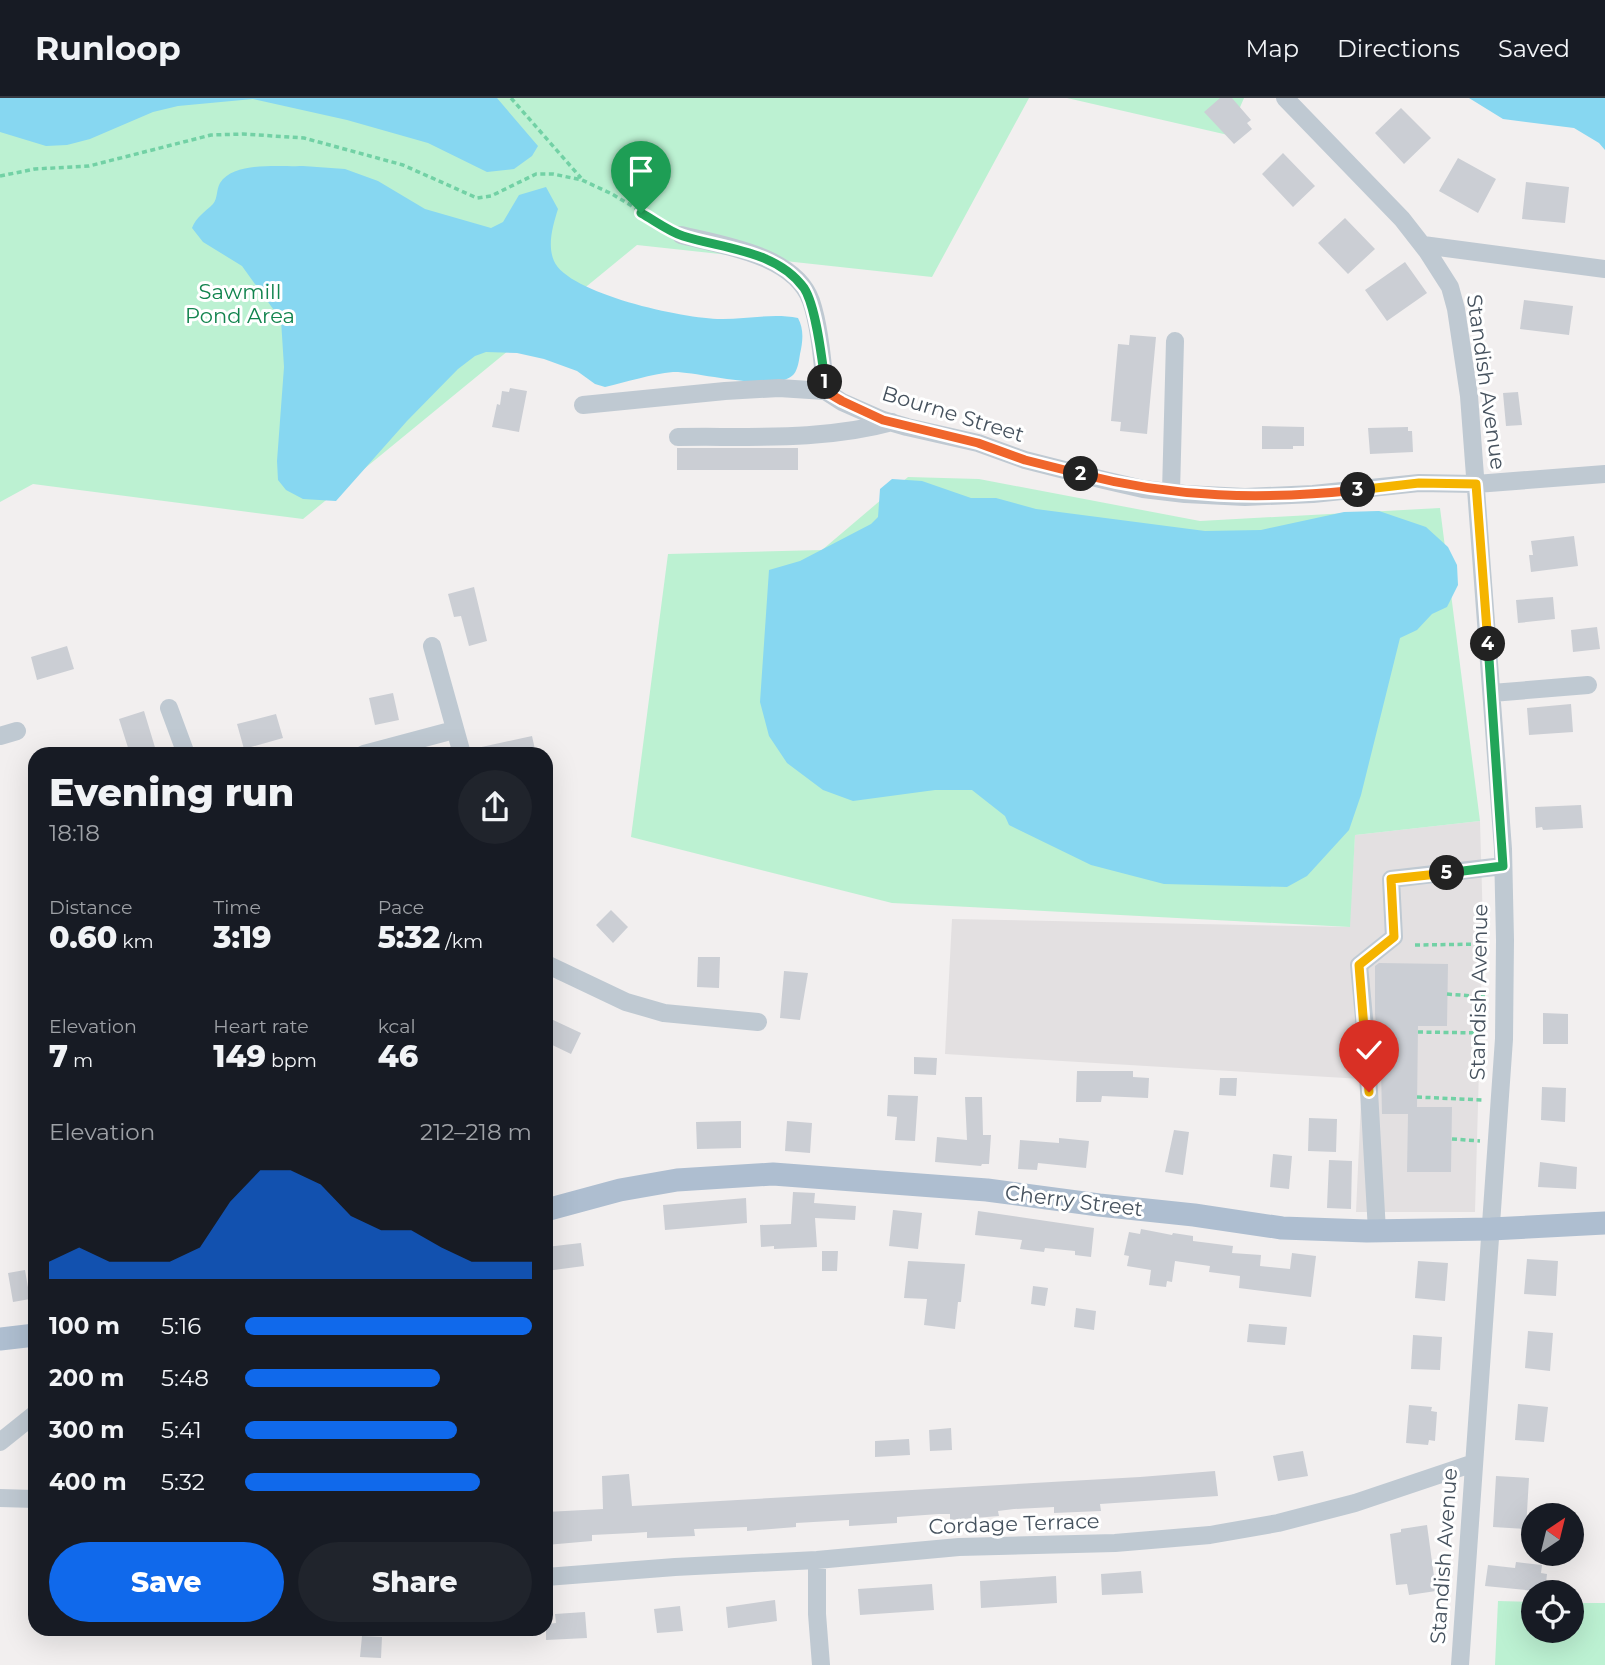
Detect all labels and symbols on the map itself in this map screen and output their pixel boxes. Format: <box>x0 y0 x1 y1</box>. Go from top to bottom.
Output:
pin <box>611 141 671 213</box>
park label: Sawmill Pond Area <box>185 279 295 328</box>
street label: Standish Avenue <box>1462 293 1511 471</box>
pin: 1 <box>808 364 842 400</box>
street label: Bourne Street <box>879 380 1027 447</box>
pin: 2 <box>1064 456 1098 492</box>
pin: 3 <box>1340 472 1376 508</box>
pin: 4 <box>1470 626 1506 662</box>
pin: 5 <box>1430 856 1464 890</box>
street label: Standish Avenue <box>1464 903 1493 1081</box>
pin <box>1339 1020 1399 1092</box>
street label: Cherry Street <box>1004 1180 1144 1221</box>
street label: Standish Avenue <box>1425 1467 1462 1645</box>
north arrow <box>1521 1503 1584 1566</box>
street label: Cordage Terrace <box>928 1508 1100 1539</box>

